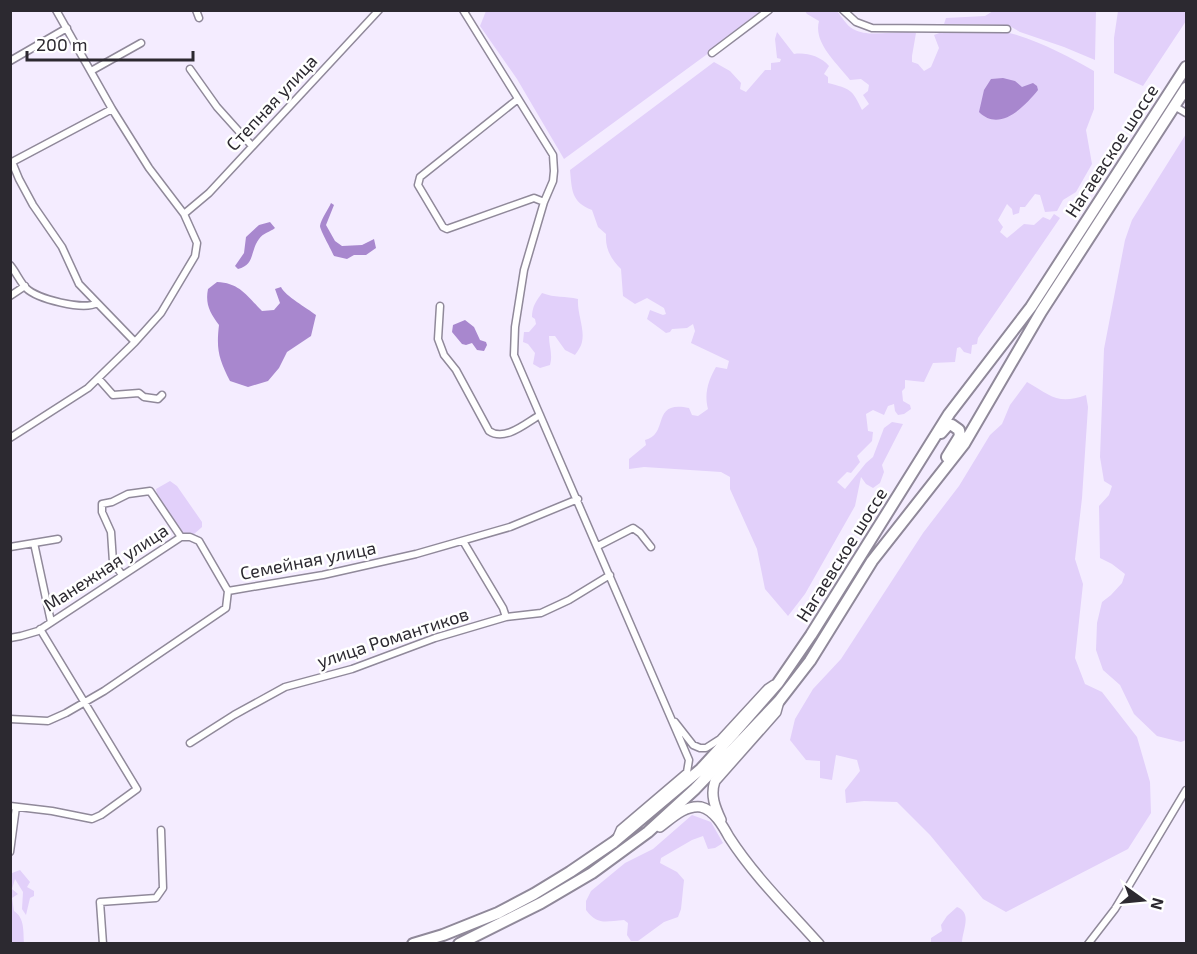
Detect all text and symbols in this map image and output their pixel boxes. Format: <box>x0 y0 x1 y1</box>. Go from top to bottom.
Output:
scale bar <box>27 24 194 62</box>
text: 200 m <box>36 33 88 55</box>
street label: Степная улица <box>221 50 321 155</box>
street label: Нагаевское шоссе <box>1060 80 1162 221</box>
street label: Нагаевское шоссе <box>791 483 891 626</box>
street label: Манежная улица <box>39 519 172 616</box>
street label: Семейная улица <box>238 536 378 584</box>
street label: улица Романтиков <box>314 602 471 672</box>
north arrow <box>1113 870 1173 930</box>
text: N <box>1147 896 1169 912</box>

